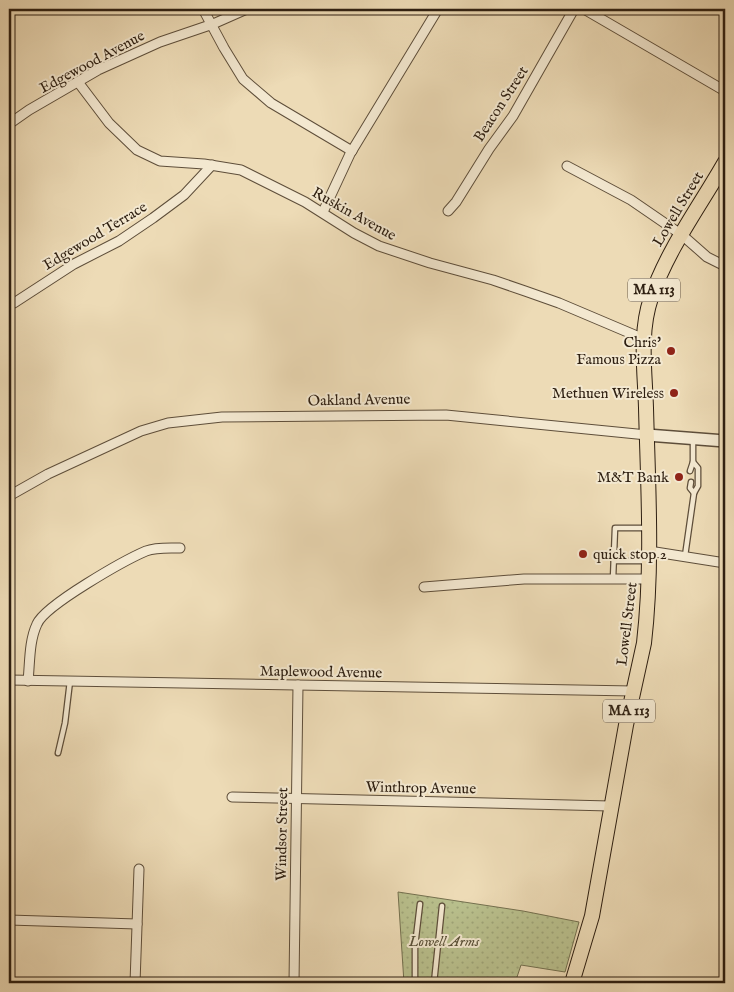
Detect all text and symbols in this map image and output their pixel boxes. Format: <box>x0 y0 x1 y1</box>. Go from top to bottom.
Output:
street label: Edgewood Avenue <box>36 26 148 98</box>
street label: Beacon Street <box>470 63 532 145</box>
street label: Lowell Street <box>648 168 708 250</box>
street label: Ruskin Avenue <box>308 183 400 245</box>
street label: Edgewood Terrace <box>40 197 151 275</box>
road number: MA 113 <box>628 278 680 302</box>
place label: Chris' Famous Pizza <box>576 333 662 369</box>
marker: Chris' Famous Pizza <box>665 345 677 357</box>
place label: Methuen Wireless <box>552 384 664 403</box>
marker: Methuen Wireless <box>668 387 680 399</box>
street label: Oakland Avenue <box>308 390 411 410</box>
place label: M&T Bank <box>597 468 670 487</box>
marker: M&T Bank <box>673 471 685 483</box>
place label: quick stop 2 <box>593 545 667 564</box>
marker: quick stop 2 <box>577 548 589 560</box>
street label: Lowell Street <box>612 581 642 667</box>
street label: Maplewood Avenue <box>260 661 383 683</box>
road number: MA 113 <box>603 699 655 722</box>
street label: Winthrop Avenue <box>366 778 476 798</box>
street label: Windsor Street <box>272 787 292 881</box>
park label: Lowell Arms <box>408 932 480 951</box>

